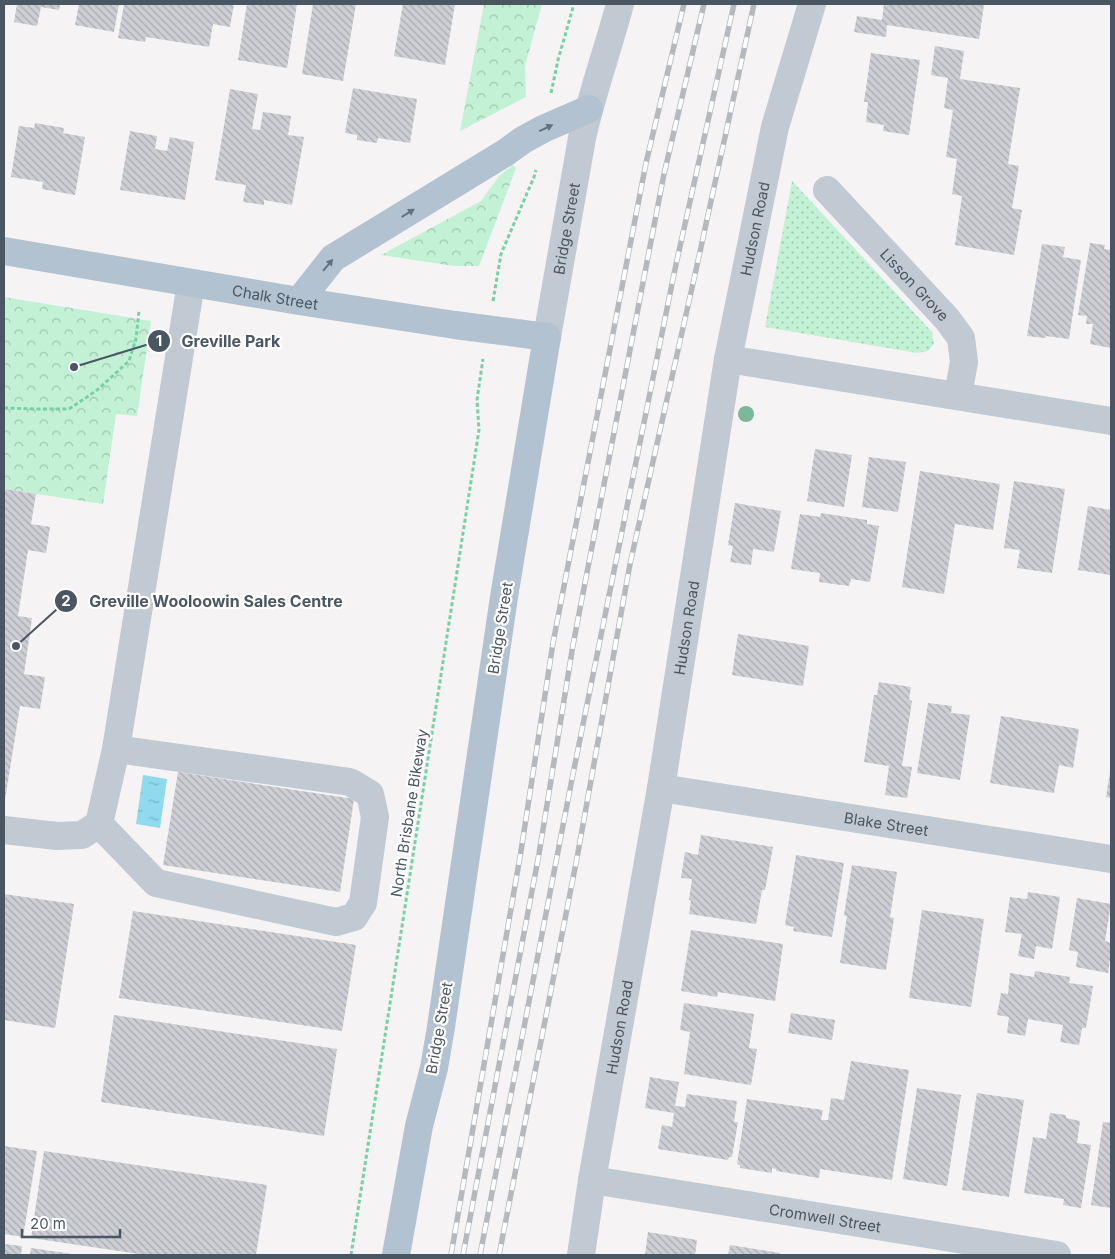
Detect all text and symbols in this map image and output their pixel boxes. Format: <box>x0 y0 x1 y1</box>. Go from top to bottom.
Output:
one-way arrow <box>538 124 553 132</box>
street label: Hudson Road <box>736 180 773 277</box>
street label: Bridge Street <box>549 181 583 276</box>
one-way arrow <box>401 208 414 217</box>
street label: Lisson Grove <box>876 244 953 325</box>
one-way arrow <box>323 258 334 271</box>
street label: Chalk Street <box>231 280 319 313</box>
callout: Greville Park <box>147 325 290 356</box>
text: 1 <box>156 331 162 350</box>
text: Greville Park <box>182 331 281 351</box>
street label: Hudson Road <box>669 579 703 676</box>
street label: Bridge Street <box>483 580 517 675</box>
callout: Greville Wooloowin Sales Centre <box>54 585 352 616</box>
text: 2 <box>61 591 71 610</box>
text: Greville Wooloowin Sales Centre <box>89 591 343 611</box>
street label: North Brisbane Bikeway <box>386 727 432 898</box>
street label: Blake Street <box>843 808 930 840</box>
street label: Hudson Road <box>601 979 637 1076</box>
street label: Bridge Street <box>422 980 456 1075</box>
street label: Cromwell Street <box>768 1199 882 1236</box>
scale bar <box>22 1206 120 1238</box>
text: 20 m <box>30 1214 66 1233</box>

